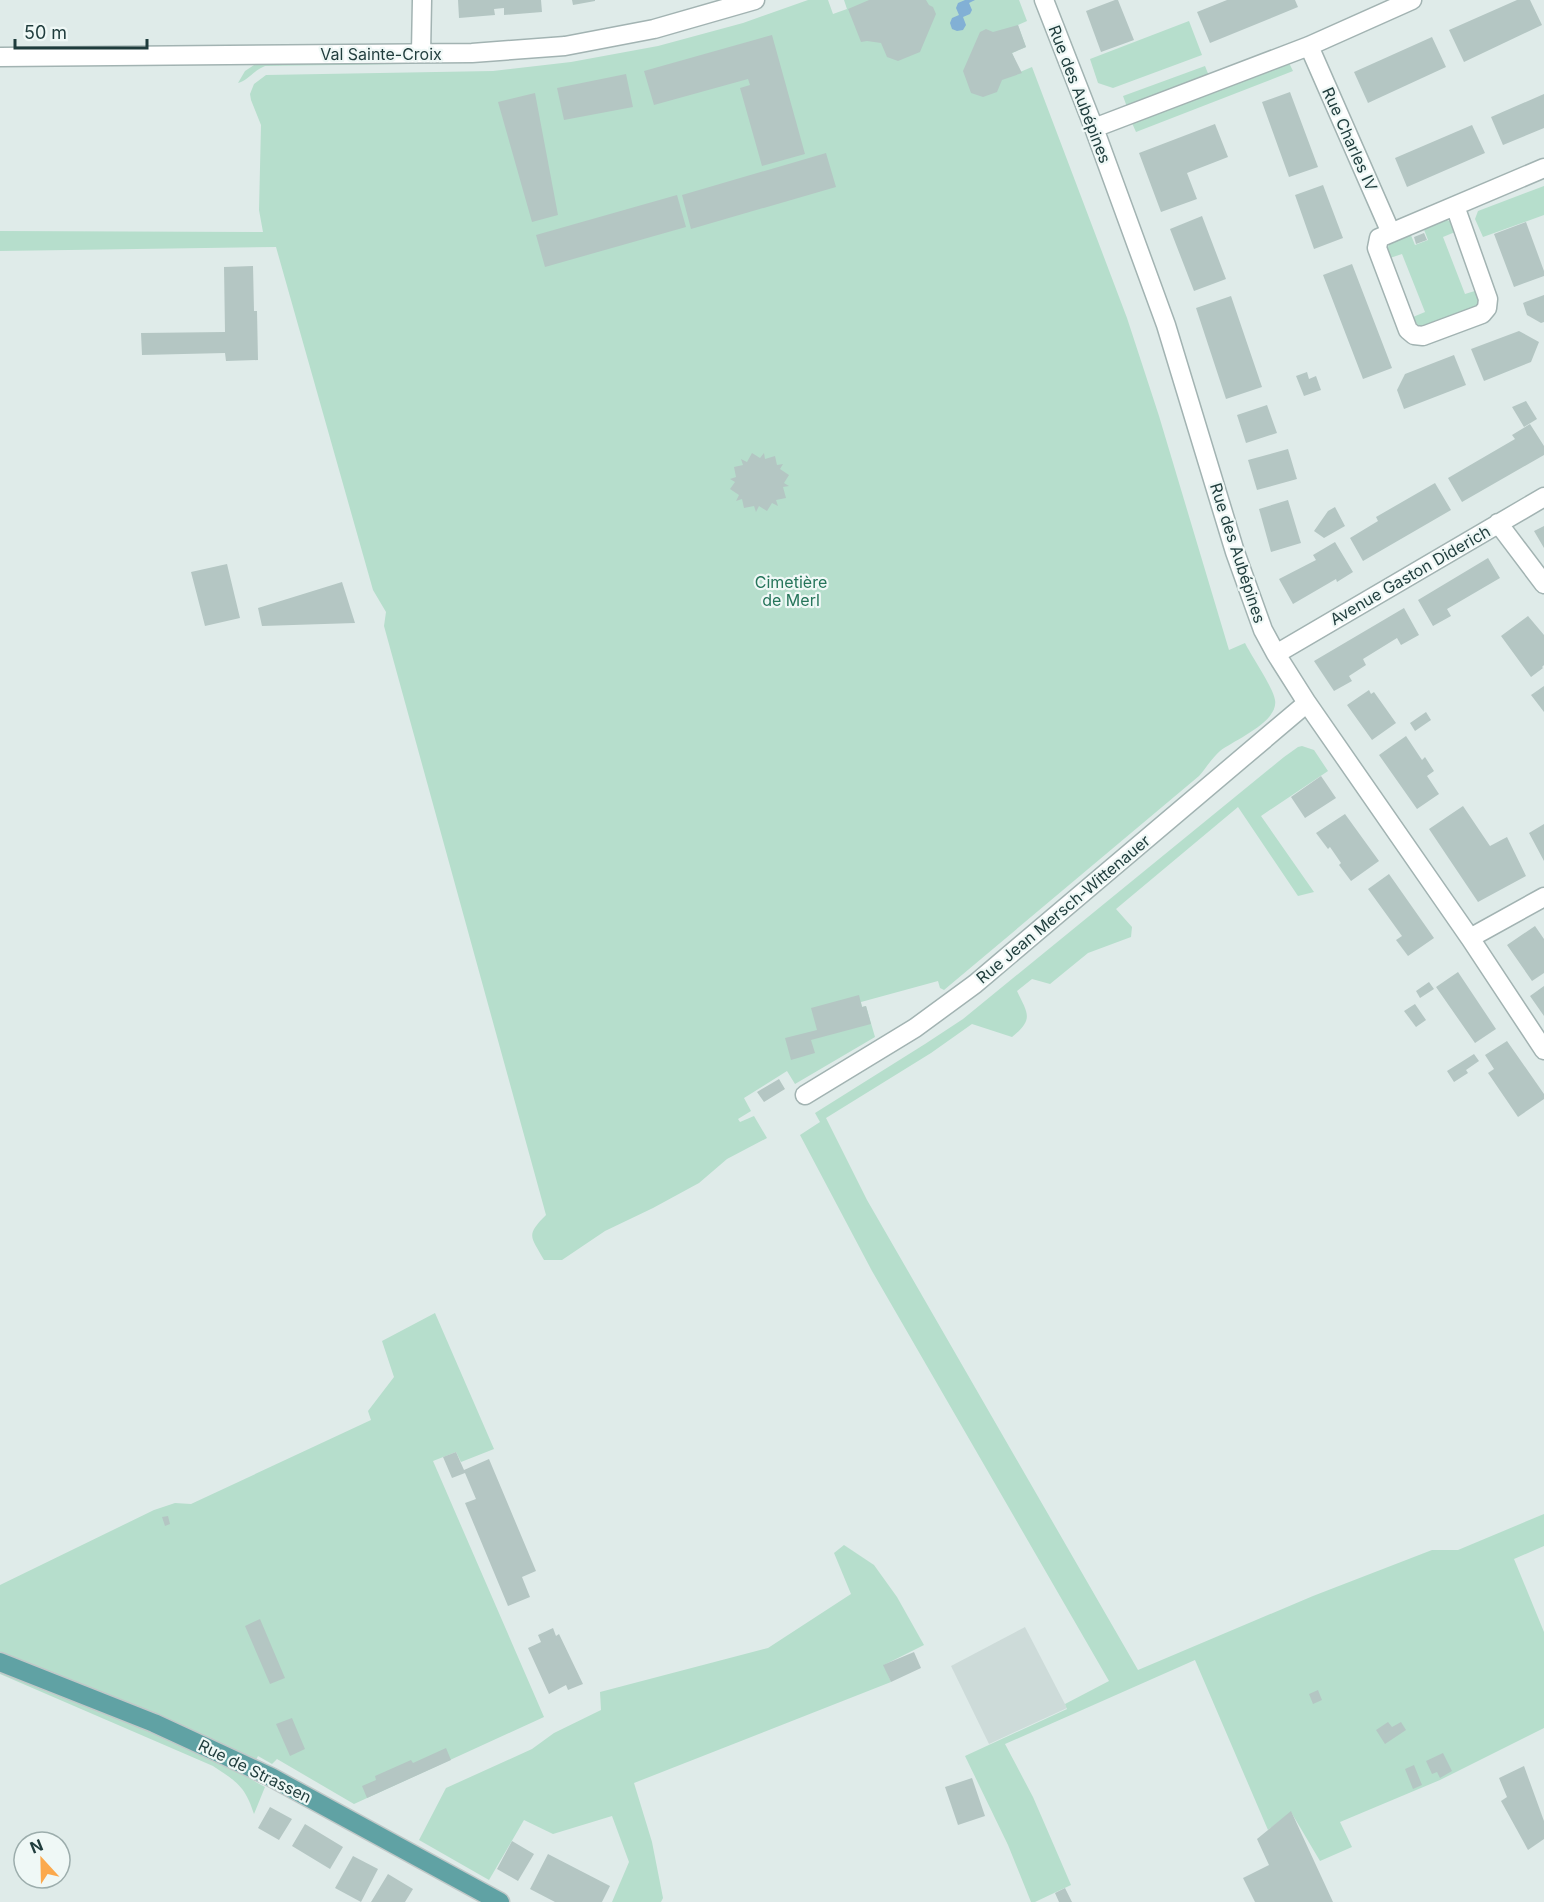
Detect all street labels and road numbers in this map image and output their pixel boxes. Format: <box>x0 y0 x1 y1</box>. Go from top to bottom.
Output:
street label: Rue des Aubépines <box>1044 22 1116 166</box>
street label: Val Sainte-Croix <box>320 44 442 64</box>
street label: Rue Charles IV <box>1318 84 1382 194</box>
street label: Rue des Aubépines <box>1206 480 1270 626</box>
street label: Avenue Gaston Diderich <box>1326 521 1494 629</box>
street label: Rue Jean Mersch-Wittenauer <box>972 830 1154 988</box>
street label: Rue de Strassen <box>195 1735 315 1807</box>

